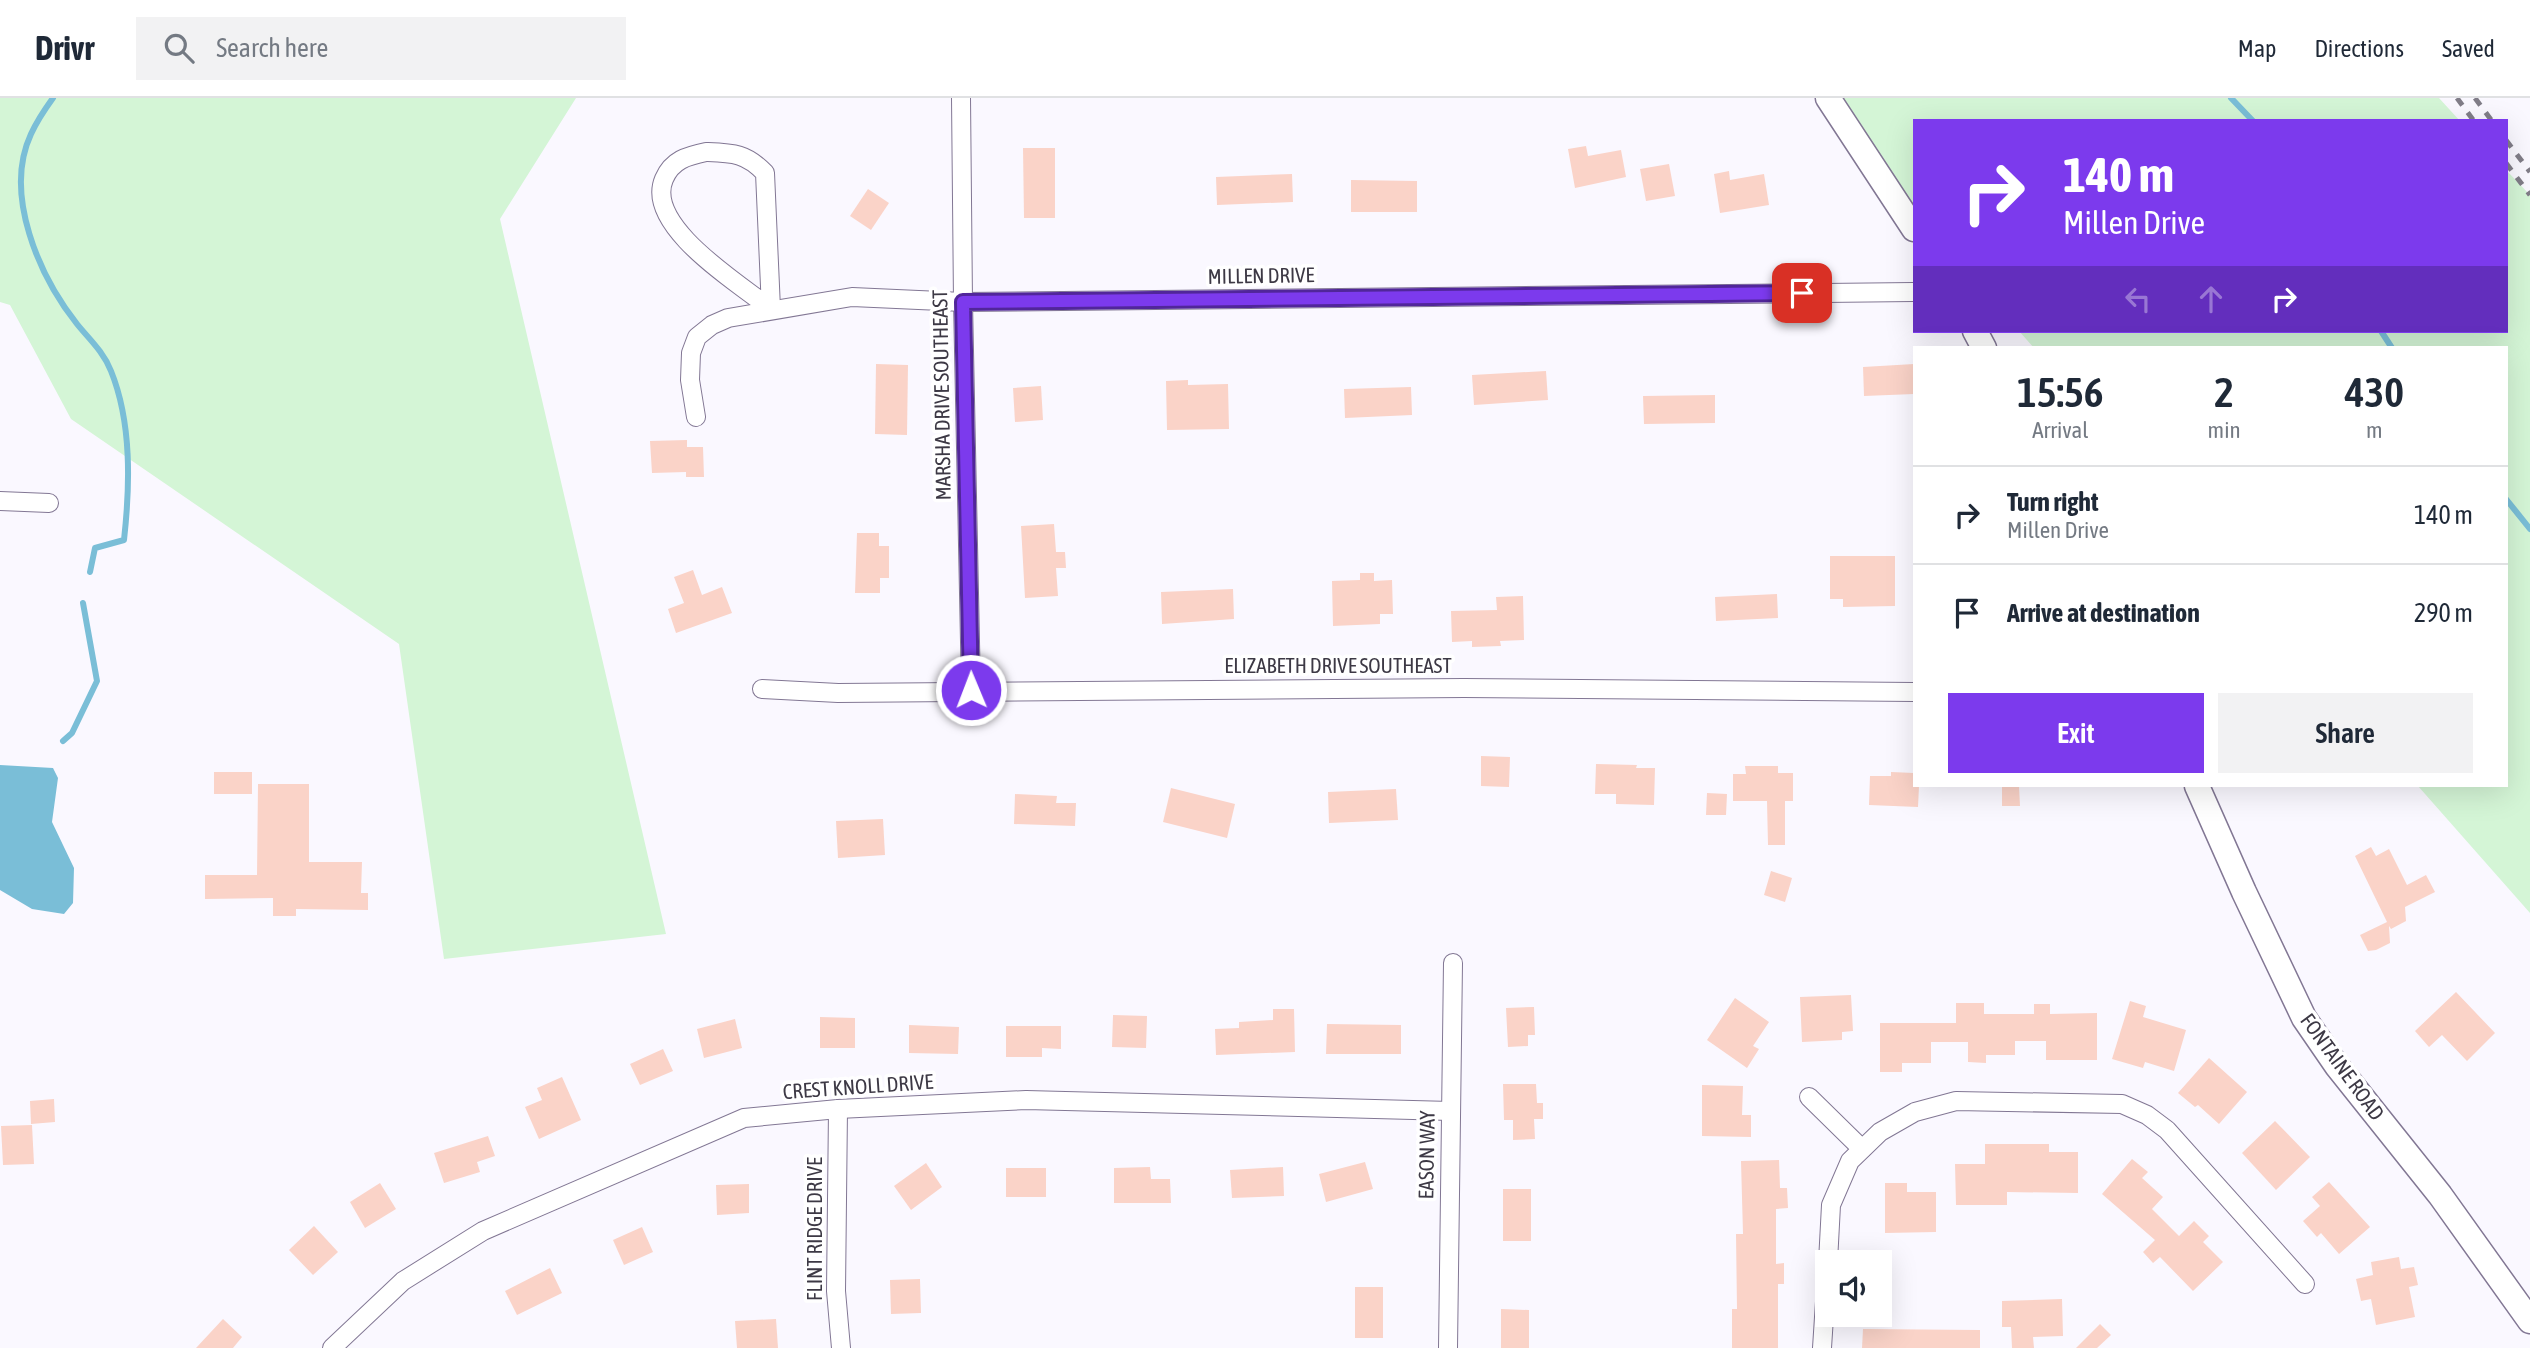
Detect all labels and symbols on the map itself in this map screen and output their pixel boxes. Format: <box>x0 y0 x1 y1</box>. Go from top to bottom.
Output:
street label: MILLEN DRIVE <box>1207 262 1315 288</box>
pin <box>1772 263 1832 323</box>
street label: MARSHA DRIVE SOUTHEAST <box>927 289 955 501</box>
position arrow <box>934 653 1008 727</box>
street label: ELIZABETH DRIVE SOUTHEAST <box>1224 653 1452 677</box>
street label: FONTAINE ROAD <box>2296 1008 2390 1124</box>
street label: CREST KNOLL DRIVE <box>782 1069 934 1103</box>
street label: EASON WAY <box>1413 1110 1439 1200</box>
street label: FLINT RIDGE DRIVE <box>802 1157 826 1301</box>

